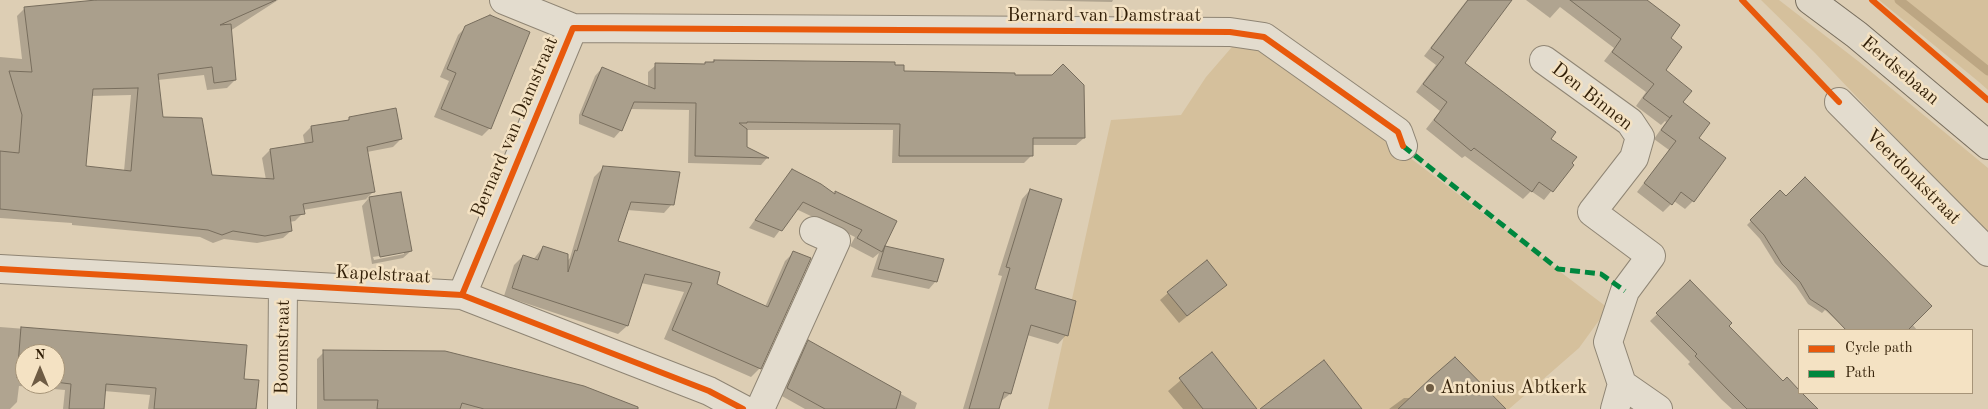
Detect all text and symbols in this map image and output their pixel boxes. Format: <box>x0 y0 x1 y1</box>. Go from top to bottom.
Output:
street label: Bernard van Damstraat <box>1007 5 1201 27</box>
street label: Eerdsebaan <box>1856 32 1944 110</box>
street label: Bernard van Damstraat <box>467 33 563 221</box>
street label: Den Binnen <box>1547 58 1637 136</box>
street label: Veerdonkstraat <box>1860 124 1966 230</box>
street label: Kapelstraat <box>335 261 431 289</box>
street label: Boomstraat <box>271 299 295 395</box>
legend <box>1798 329 1973 394</box>
text: Cycle path <box>1845 341 1913 356</box>
north arrow <box>15 344 65 394</box>
text: N <box>35 348 45 362</box>
text: Path <box>1845 366 1875 381</box>
place label: Antonius Abtkerk <box>1440 377 1587 399</box>
marker: Antonius Abtkerk <box>1424 382 1436 394</box>

